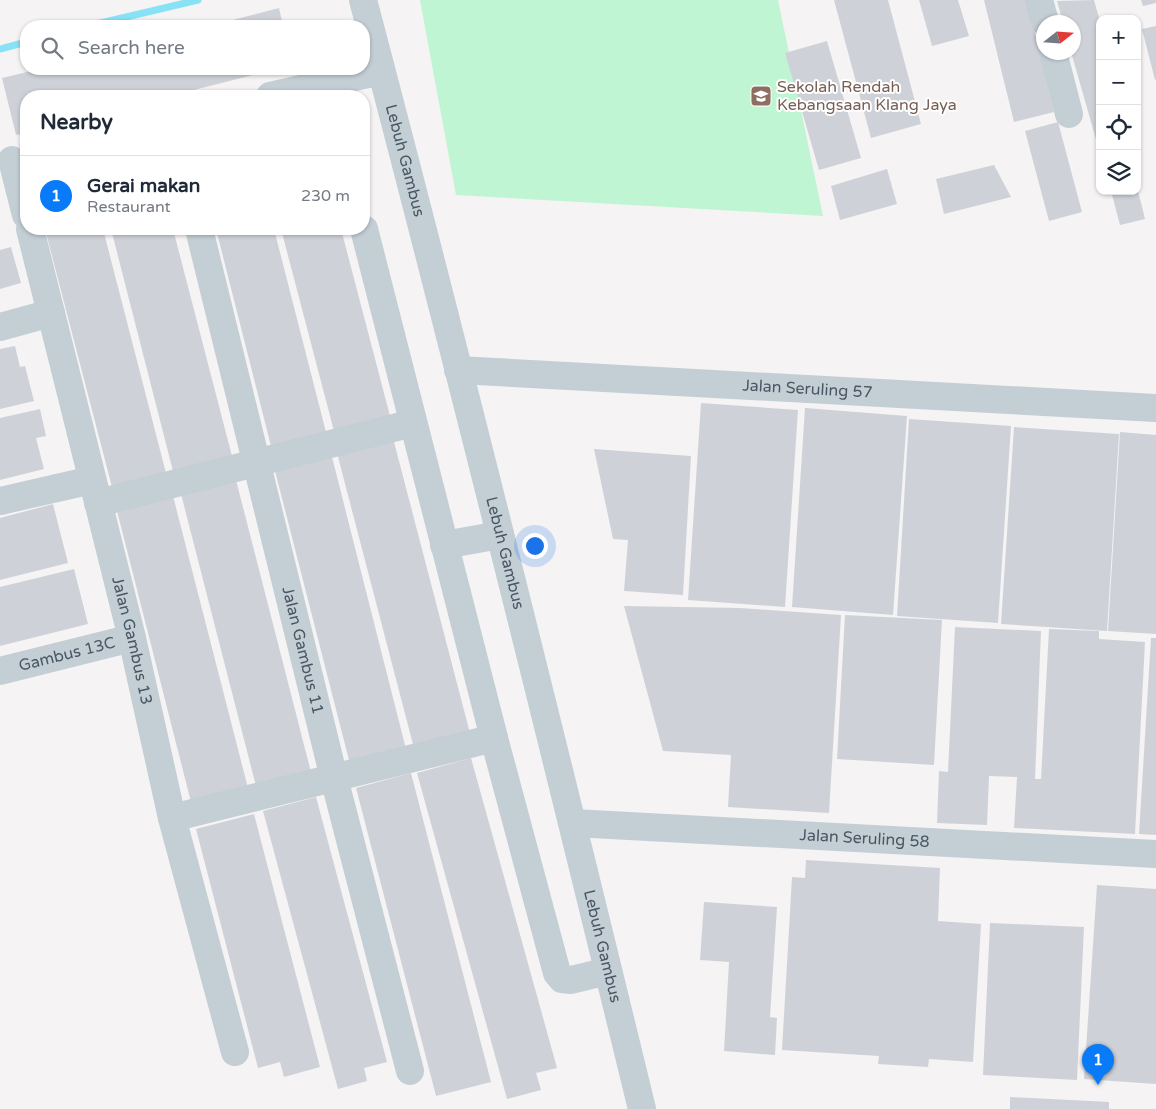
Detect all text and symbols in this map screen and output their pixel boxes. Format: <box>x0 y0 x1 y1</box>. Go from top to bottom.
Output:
north arrow <box>1036 15 1081 60</box>
map controls <box>1096 15 1141 195</box>
button: + <box>1096 15 1141 60</box>
search box <box>20 20 370 75</box>
icon: search <box>38 34 66 62</box>
text: Search here <box>78 37 185 59</box>
button: − <box>1096 60 1141 105</box>
place label: Sekolah Rendah Kebangsaan Klang Jaya <box>777 77 957 115</box>
school or university icon: Sekolah Rendah Kebangsaan Klang Jaya <box>749 84 773 108</box>
street label: Lebuh Gambus <box>381 102 429 219</box>
button: locate <box>1096 105 1141 150</box>
text: Nearby <box>40 110 113 135</box>
button: layers <box>1096 150 1141 195</box>
text: Gerai makan <box>87 175 200 197</box>
text: 1 <box>51 186 61 206</box>
text: 230 m <box>301 186 350 206</box>
text: Restaurant <box>87 197 171 217</box>
street label: Jalan Seruling 57 <box>742 375 873 403</box>
street label: Lebuh Gambus <box>481 495 529 611</box>
your location <box>522 533 548 559</box>
street label: Jalan Gambus 13 <box>107 574 157 707</box>
street label: Jalan Gambus 11 <box>277 584 328 716</box>
street label: Gambus 13C <box>17 633 117 676</box>
street label: Jalan Seruling 58 <box>799 825 930 852</box>
street label: Lebuh Gambus <box>579 888 626 1005</box>
pin: 1 <box>1082 1044 1114 1085</box>

